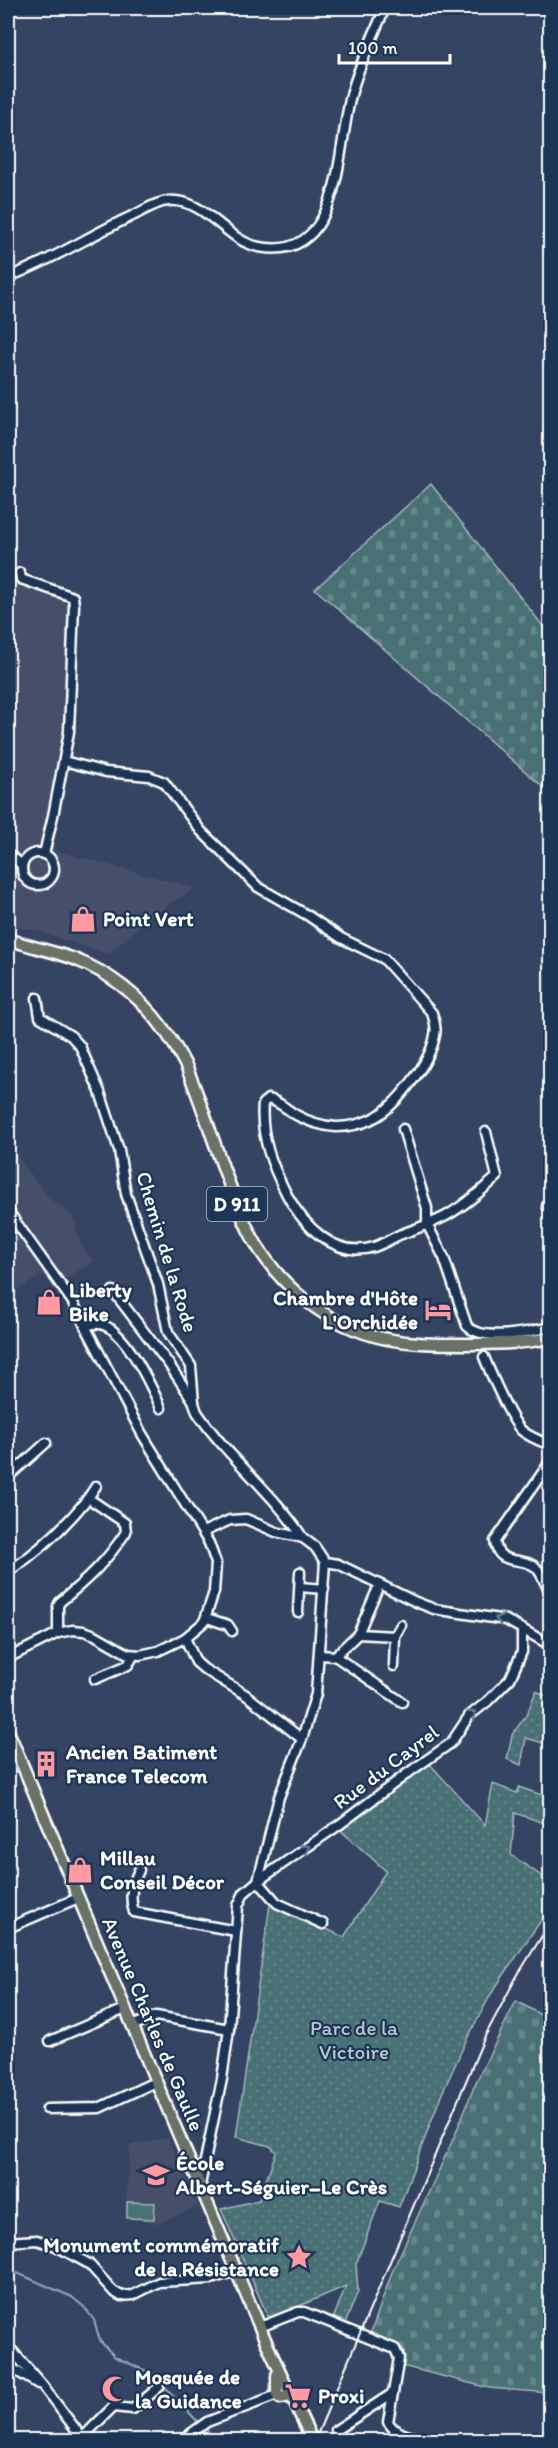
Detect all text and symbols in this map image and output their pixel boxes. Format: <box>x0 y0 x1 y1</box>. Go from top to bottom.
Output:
scale bar <box>339 27 450 65</box>
text: 100 m <box>348 37 398 59</box>
shop icon: Point Vert <box>68 904 98 934</box>
place label: Point Vert <box>103 906 194 931</box>
street label: Chemin de la Rode <box>131 1168 204 1335</box>
road number: D 911 <box>207 1187 267 1221</box>
place label: Liberty Bike <box>69 1277 132 1326</box>
place label: Chambre d'Hôte L'Orchidée <box>273 1285 418 1334</box>
shop icon: Liberty Bike <box>34 1287 64 1317</box>
hotel icon: Chambre d'Hôte L'Orchidée <box>423 1295 453 1325</box>
one-way arrow <box>494 1614 505 1626</box>
one-way arrow <box>466 1710 477 1721</box>
street label: Rue du Cayrel <box>328 1719 443 1814</box>
place label: Ancien Batiment France Telecom <box>65 1739 217 1788</box>
building icon: Ancien Batiment France Telecom <box>31 1749 61 1779</box>
one-way arrow <box>300 1844 311 1855</box>
place label: Millau Conseil Décor <box>100 1845 225 1894</box>
shop icon: Millau Conseil Décor <box>65 1855 95 1885</box>
street label: Avenue Charles de Gaulle <box>97 1913 210 2134</box>
park label: Parc de la Victoire <box>310 2015 398 2064</box>
place label: École Albert-Séguier–Le Crès <box>175 2150 387 2200</box>
school or university icon: École Albert-Séguier–Le Crès <box>141 2160 171 2190</box>
place label: Monument commémoratif de la Résistance <box>43 2232 279 2281</box>
place icon: Monument commémoratif de la Résistance <box>284 2242 314 2272</box>
place label: Mosquée de la Guidance <box>135 2364 242 2413</box>
mosque icon: Mosquée de la Guidance <box>100 2374 130 2404</box>
supermarket icon: Proxi <box>283 2381 313 2411</box>
place label: Proxi <box>318 2383 364 2408</box>

